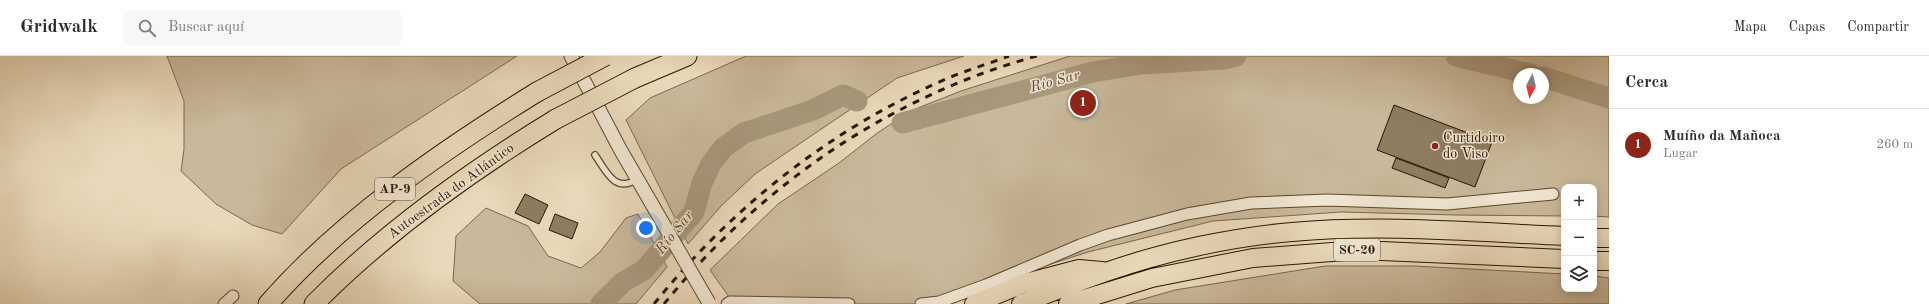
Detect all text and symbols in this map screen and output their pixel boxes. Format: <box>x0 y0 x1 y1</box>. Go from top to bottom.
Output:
search box <box>122 10 402 46</box>
icon: search <box>136 17 158 39</box>
text: Gridwalk <box>20 18 98 37</box>
text: Buscar aquí <box>168 20 244 35</box>
text: Mapa <box>1734 20 1767 34</box>
text: Capas <box>1789 20 1825 34</box>
text: Compartir <box>1847 20 1909 34</box>
water label: Río Sar <box>1028 68 1082 96</box>
north arrow <box>1513 68 1549 104</box>
text: Cerca <box>1625 74 1668 91</box>
pin: 1 <box>1070 88 1096 118</box>
text: Muíño da Mañoca <box>1663 129 1781 144</box>
place label: Curtidoiro do Viso <box>1443 131 1505 161</box>
text: 1 <box>1634 138 1642 151</box>
text: 260 m <box>1876 138 1913 151</box>
street label: Autoestrada do Atlántico <box>385 141 517 241</box>
marker: Curtidoiro do Viso <box>1430 141 1440 151</box>
text: Lugar <box>1663 147 1697 160</box>
road number: AP-9 <box>375 178 415 200</box>
map controls <box>1561 184 1597 292</box>
button: + <box>1561 184 1597 220</box>
water label: Río Sar <box>653 208 697 258</box>
your location <box>636 218 656 238</box>
button: − <box>1561 220 1597 256</box>
road number: SC-20 <box>1334 239 1380 261</box>
button: layers <box>1561 256 1597 292</box>

